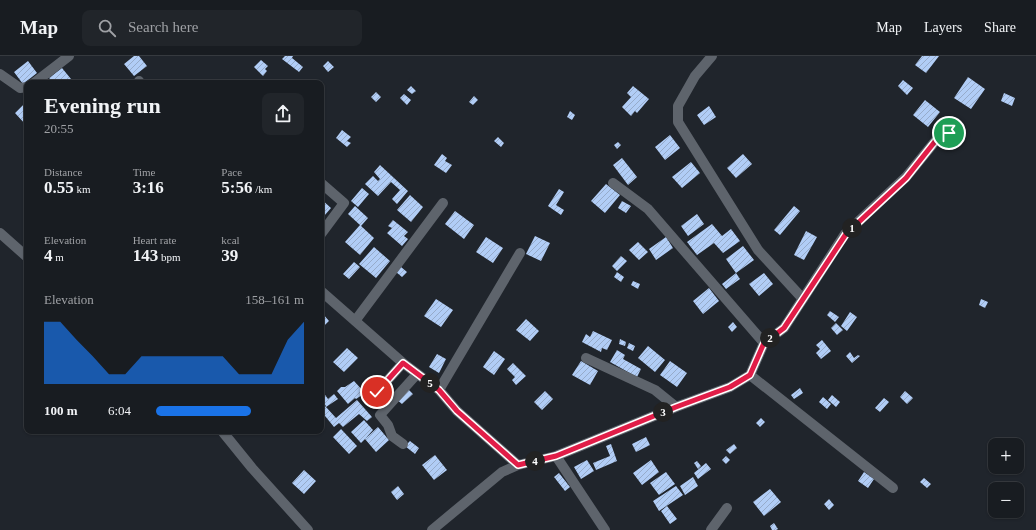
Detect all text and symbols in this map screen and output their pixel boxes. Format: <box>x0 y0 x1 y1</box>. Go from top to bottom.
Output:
search box <box>82 10 362 46</box>
text: Map <box>20 17 58 38</box>
icon: search <box>96 17 118 39</box>
text: Search here <box>128 19 198 35</box>
text: Map <box>876 20 902 35</box>
text: Layers <box>924 20 962 35</box>
text: Share <box>984 20 1016 35</box>
text: Evening run <box>44 93 161 118</box>
button: share <box>262 93 304 135</box>
pin <box>932 116 966 150</box>
text: 20:55 <box>44 121 74 136</box>
icon: arrive <box>938 122 960 144</box>
text: Distance <box>44 166 82 178</box>
text: Time <box>133 166 155 178</box>
text: Pace <box>221 166 242 178</box>
text: 0.55 <box>44 178 74 197</box>
text: 3:16 <box>133 178 164 197</box>
text: 5:56 <box>221 178 253 197</box>
text: km <box>74 183 91 195</box>
text: /km <box>253 183 272 195</box>
pin: 1 <box>842 218 862 238</box>
text: 1 <box>849 222 855 234</box>
text: Elevation <box>44 234 86 246</box>
text: Heart rate <box>133 234 176 246</box>
text: kcal <box>221 234 240 246</box>
text: 4 <box>44 246 53 265</box>
text: 143 <box>133 246 158 265</box>
text: 39 <box>221 246 238 265</box>
text: m <box>53 251 64 263</box>
text: bpm <box>158 251 180 263</box>
text: Elevation <box>44 292 94 307</box>
text: 158–161 m <box>245 292 304 307</box>
pin: 2 <box>760 328 780 348</box>
text: 2 <box>767 332 773 344</box>
pin: 5 <box>420 373 440 393</box>
pin <box>360 375 394 409</box>
text: 5 <box>427 377 433 389</box>
icon: check <box>366 381 388 403</box>
pin: 3 <box>653 402 673 422</box>
text: 100 m <box>44 403 78 418</box>
text: 6:04 <box>108 403 131 418</box>
text: 3 <box>660 406 666 418</box>
map controls <box>988 438 1024 518</box>
button: + <box>988 438 1024 474</box>
pin: 4 <box>525 451 545 471</box>
text: 4 <box>532 455 538 467</box>
button: − <box>988 482 1024 518</box>

